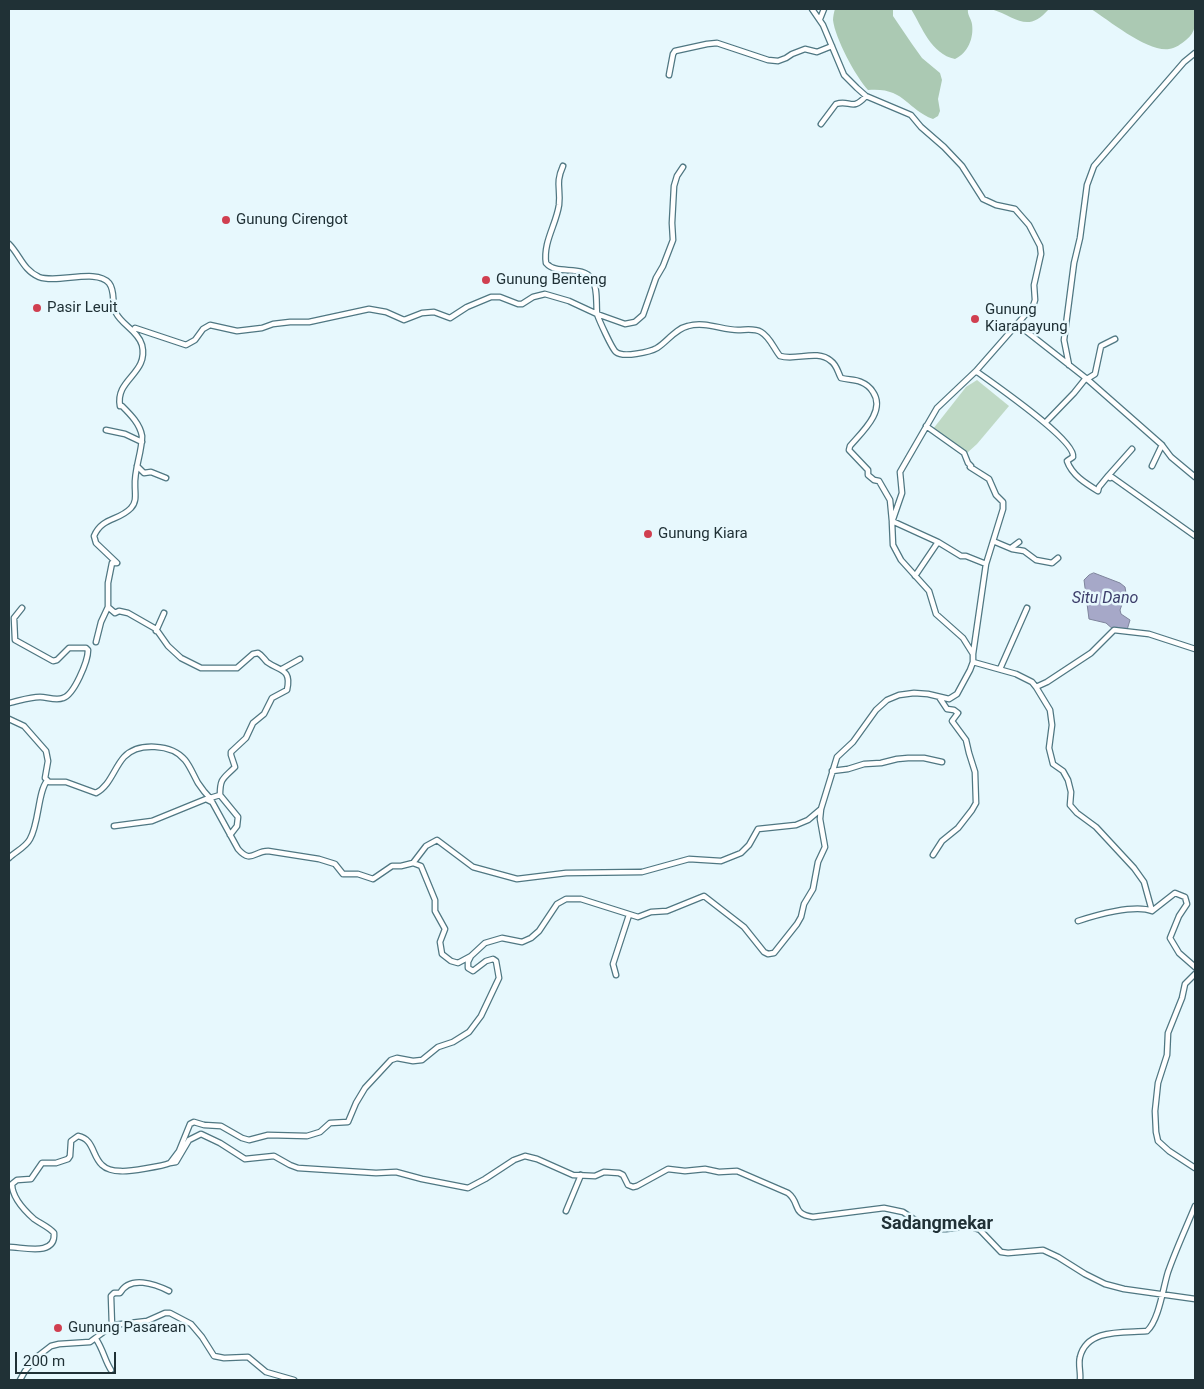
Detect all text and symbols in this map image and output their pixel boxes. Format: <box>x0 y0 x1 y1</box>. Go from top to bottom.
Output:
place label: Gunung Cirengot <box>236 211 348 229</box>
marker: Gunung Cirengot <box>220 214 232 226</box>
place label: Gunung Benteng <box>496 271 607 289</box>
marker: Gunung Benteng <box>480 274 492 286</box>
place label: Pasir Leuit <box>47 299 118 317</box>
place label: Gunung Kiarapayung <box>985 301 1068 336</box>
marker: Pasir Leuit <box>31 302 43 314</box>
marker: Gunung Kiarapayung <box>969 313 981 325</box>
place label: Gunung Kiara <box>658 525 748 543</box>
marker: Gunung Kiara <box>642 528 654 540</box>
water label: Situ Dano <box>1072 589 1138 609</box>
district label: Sadangmekar <box>881 1213 993 1235</box>
place label: Gunung Pasarean <box>68 1319 186 1337</box>
marker: Gunung Pasarean <box>52 1322 64 1334</box>
scale bar <box>18 1342 119 1374</box>
text: 200 m <box>23 1352 65 1370</box>

